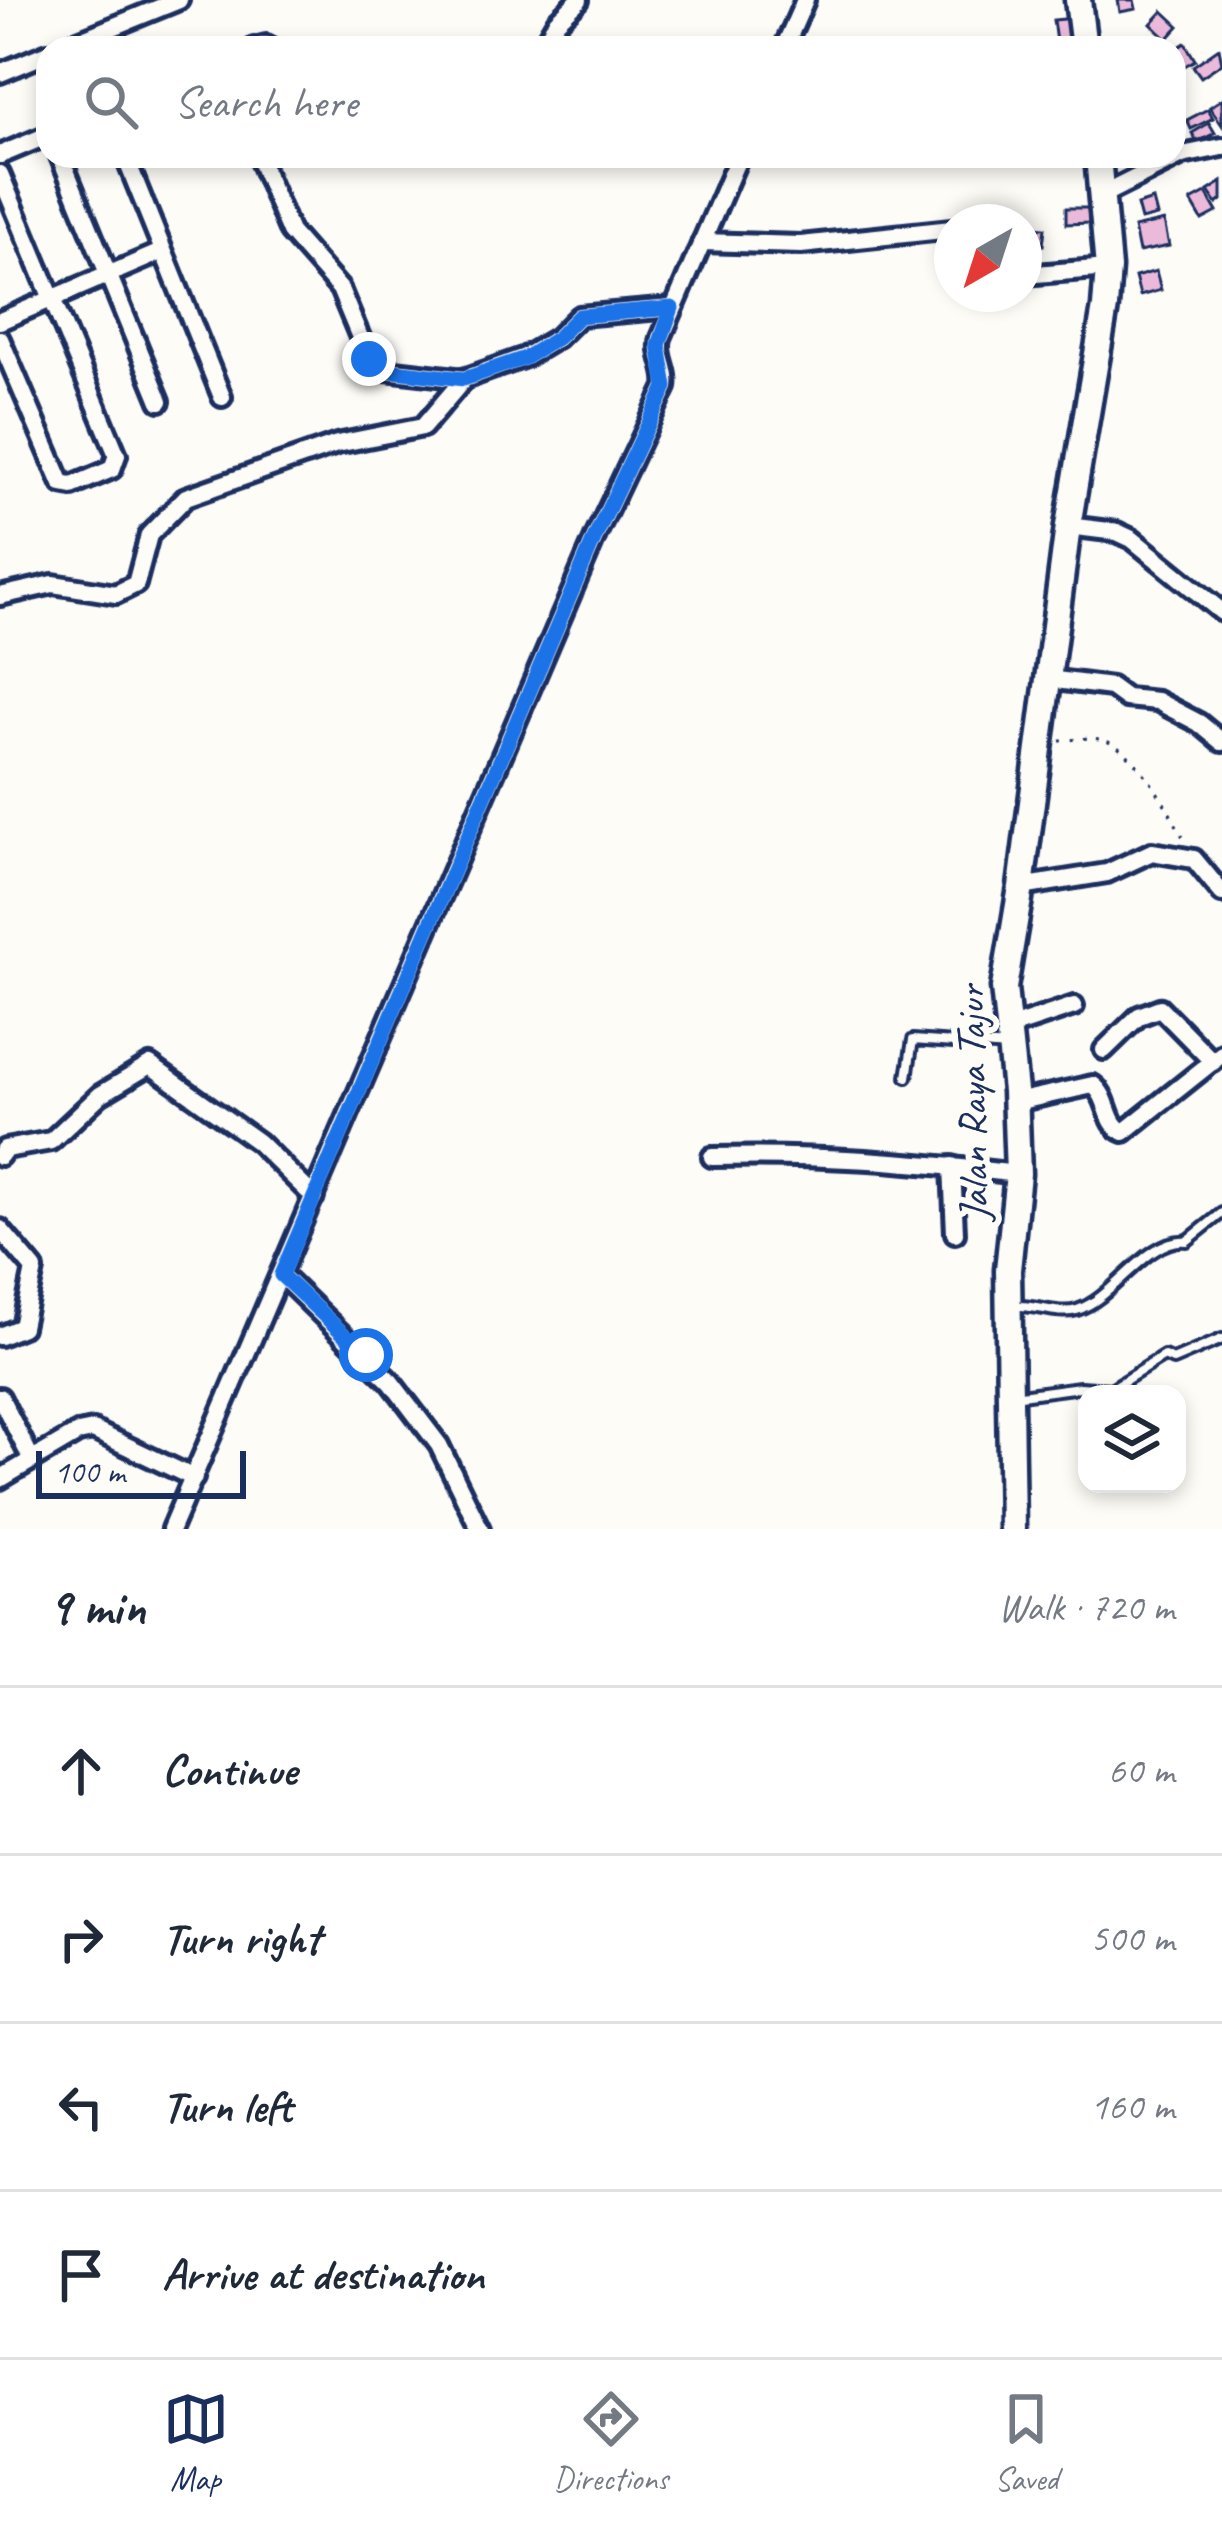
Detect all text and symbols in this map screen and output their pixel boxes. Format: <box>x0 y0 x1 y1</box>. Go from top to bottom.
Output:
search box <box>36 36 1186 168</box>
icon: search <box>78 69 144 135</box>
text: Search here <box>174 74 357 131</box>
north arrow <box>934 204 1042 312</box>
route end <box>342 332 396 386</box>
street label: Jalan Raya Tajur <box>944 982 1001 1223</box>
route start <box>339 1328 393 1382</box>
map controls <box>1078 1385 1186 1493</box>
button: layers <box>1078 1385 1186 1493</box>
scale bar <box>36 1445 246 1498</box>
text: 100 m <box>54 1451 125 1493</box>
text: 9 min <box>48 1575 145 1639</box>
text: Walk · 720 m <box>998 1583 1174 1632</box>
icon: ahead <box>48 1738 114 1804</box>
text: Continue <box>162 1742 296 1799</box>
text: 60 m <box>1108 1746 1174 1795</box>
icon: right <box>48 1906 114 1972</box>
text: Turn right <box>162 1910 320 1967</box>
text: 500 m <box>1090 1914 1174 1963</box>
icon: left <box>48 2074 114 2140</box>
text: Turn left <box>162 2078 292 2135</box>
text: 160 m <box>1090 2082 1174 2131</box>
icon: arrive <box>48 2242 114 2308</box>
text: Arrive at destination <box>162 2246 484 2303</box>
tab: Map <box>163 2386 229 2500</box>
tab: Directions <box>554 2386 668 2500</box>
tab: Saved <box>993 2386 1059 2500</box>

